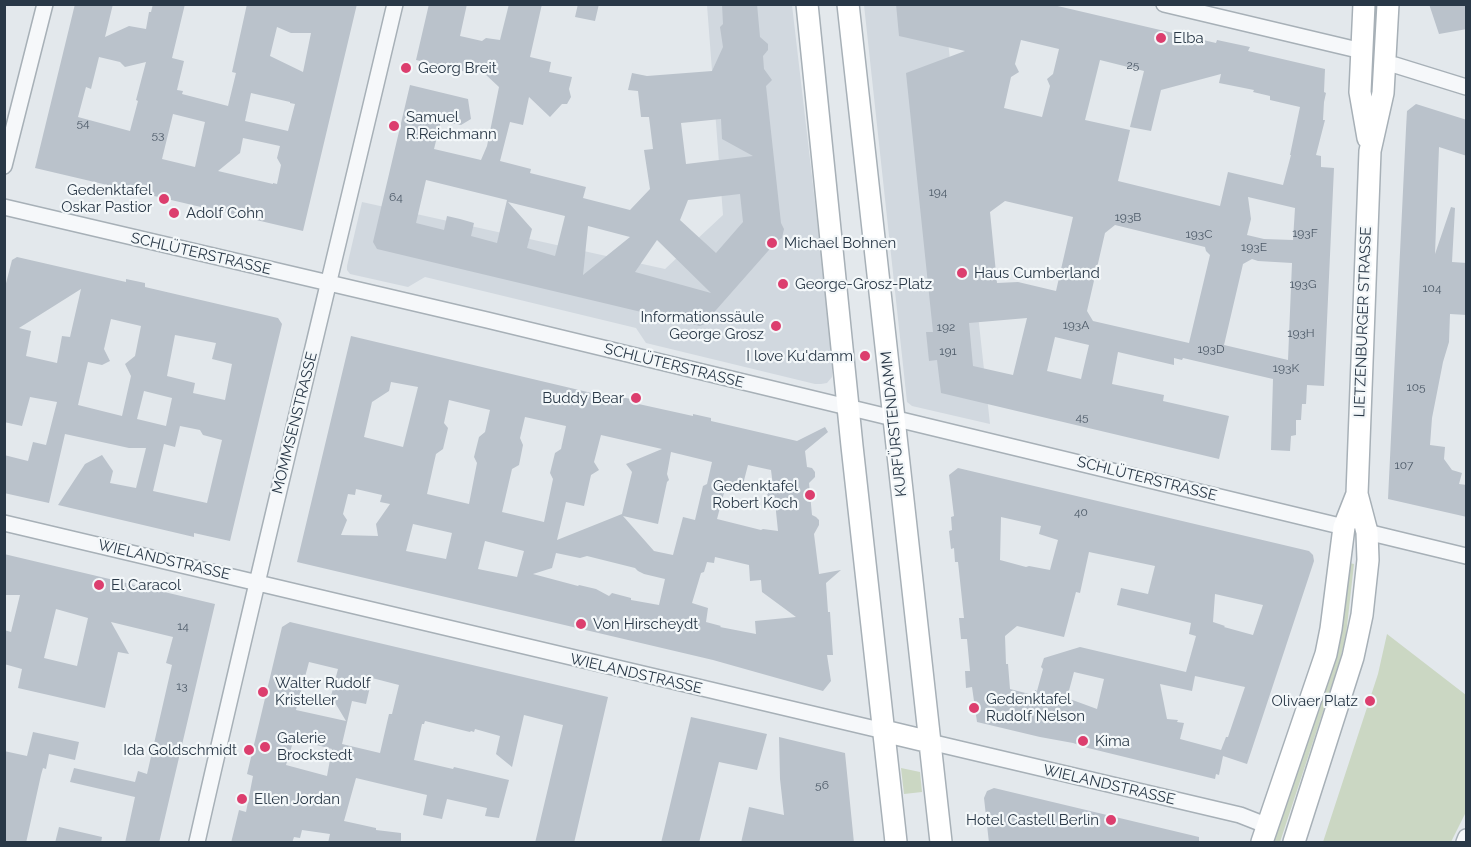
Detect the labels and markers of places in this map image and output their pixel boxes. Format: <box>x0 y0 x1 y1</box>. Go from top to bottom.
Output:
place label: Elba <box>1173 29 1204 47</box>
marker: Elba <box>1154 31 1168 45</box>
place label: Georg Breit <box>418 59 497 77</box>
marker: Georg Breit <box>399 61 413 75</box>
place label: Samuel R.Reichmann <box>406 108 497 143</box>
marker: Samuel R.Reichmann <box>387 119 401 133</box>
place label: Gedenktafel Oskar Pastior <box>61 181 152 216</box>
marker: Gedenktafel Oskar Pastior <box>157 192 171 206</box>
place label: Adolf Cohn <box>186 204 264 222</box>
marker: Adolf Cohn <box>167 206 181 220</box>
place label: Michael Bohnen <box>784 234 896 252</box>
marker: Michael Bohnen <box>765 236 779 250</box>
place label: Haus Cumberland <box>974 264 1100 282</box>
marker: Haus Cumberland <box>955 266 969 280</box>
place label: George-Grosz-Platz <box>795 275 932 293</box>
marker: George-Grosz-Platz <box>776 277 790 291</box>
place label: Informationssäule George Grosz <box>640 308 764 343</box>
marker: Informationssäule George Grosz <box>769 319 783 333</box>
place label: I love Ku'damm <box>746 347 853 365</box>
marker: I love Ku'damm <box>858 349 872 363</box>
place label: Buddy Bear <box>542 389 624 407</box>
marker: Buddy Bear <box>629 391 643 405</box>
place label: Gedenktafel Robert Koch <box>712 477 798 512</box>
marker: Gedenktafel Robert Koch <box>803 488 817 502</box>
place label: El Caracol <box>111 576 181 594</box>
marker: El Caracol <box>92 578 106 592</box>
place label: Von Hirscheydt <box>593 615 698 633</box>
marker: Von Hirscheydt <box>574 617 588 631</box>
place label: Walter Rudolf Kristeller <box>275 674 371 709</box>
marker: Walter Rudolf Kristeller <box>256 685 270 699</box>
place label: Gedenktafel Rudolf Nelson <box>986 690 1085 725</box>
place label: Olivaer Platz <box>1272 692 1358 710</box>
marker: Olivaer Platz <box>1363 694 1377 708</box>
marker: Gedenktafel Rudolf Nelson <box>967 701 981 715</box>
place label: Galerie Brockstedt <box>277 729 352 764</box>
place label: Kima <box>1095 732 1130 750</box>
marker: Kima <box>1076 734 1090 748</box>
marker: Galerie Brockstedt <box>258 740 272 754</box>
place label: Ida Goldschmidt <box>123 741 237 759</box>
marker: Ida Goldschmidt <box>242 743 256 757</box>
place label: Ellen Jordan <box>254 790 340 808</box>
marker: Ellen Jordan <box>235 792 249 806</box>
place label: Hotel Castell Berlin <box>966 811 1099 829</box>
marker: Hotel Castell Berlin <box>1104 813 1118 827</box>

